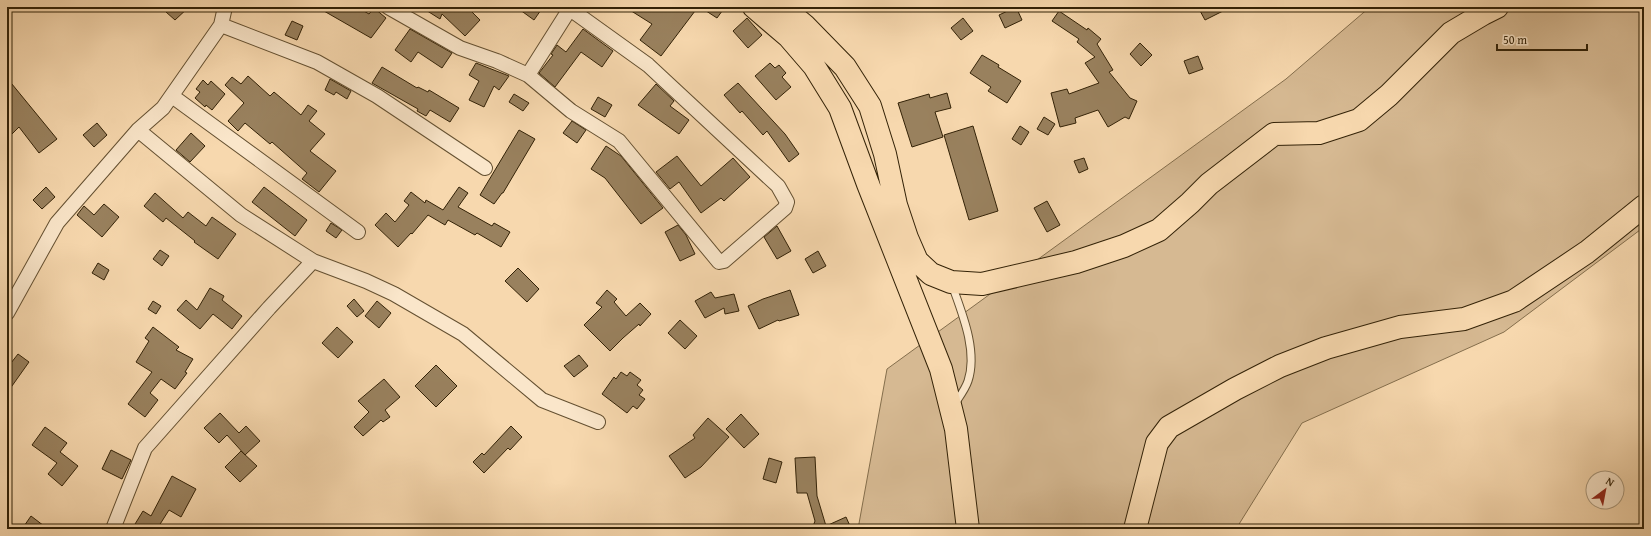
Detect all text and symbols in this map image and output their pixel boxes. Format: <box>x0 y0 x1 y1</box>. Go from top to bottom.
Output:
scale bar <box>1497 26 1587 52</box>
text: 50 m <box>1503 31 1527 48</box>
north arrow <box>1585 470 1625 510</box>
text: N <box>1603 473 1618 491</box>

